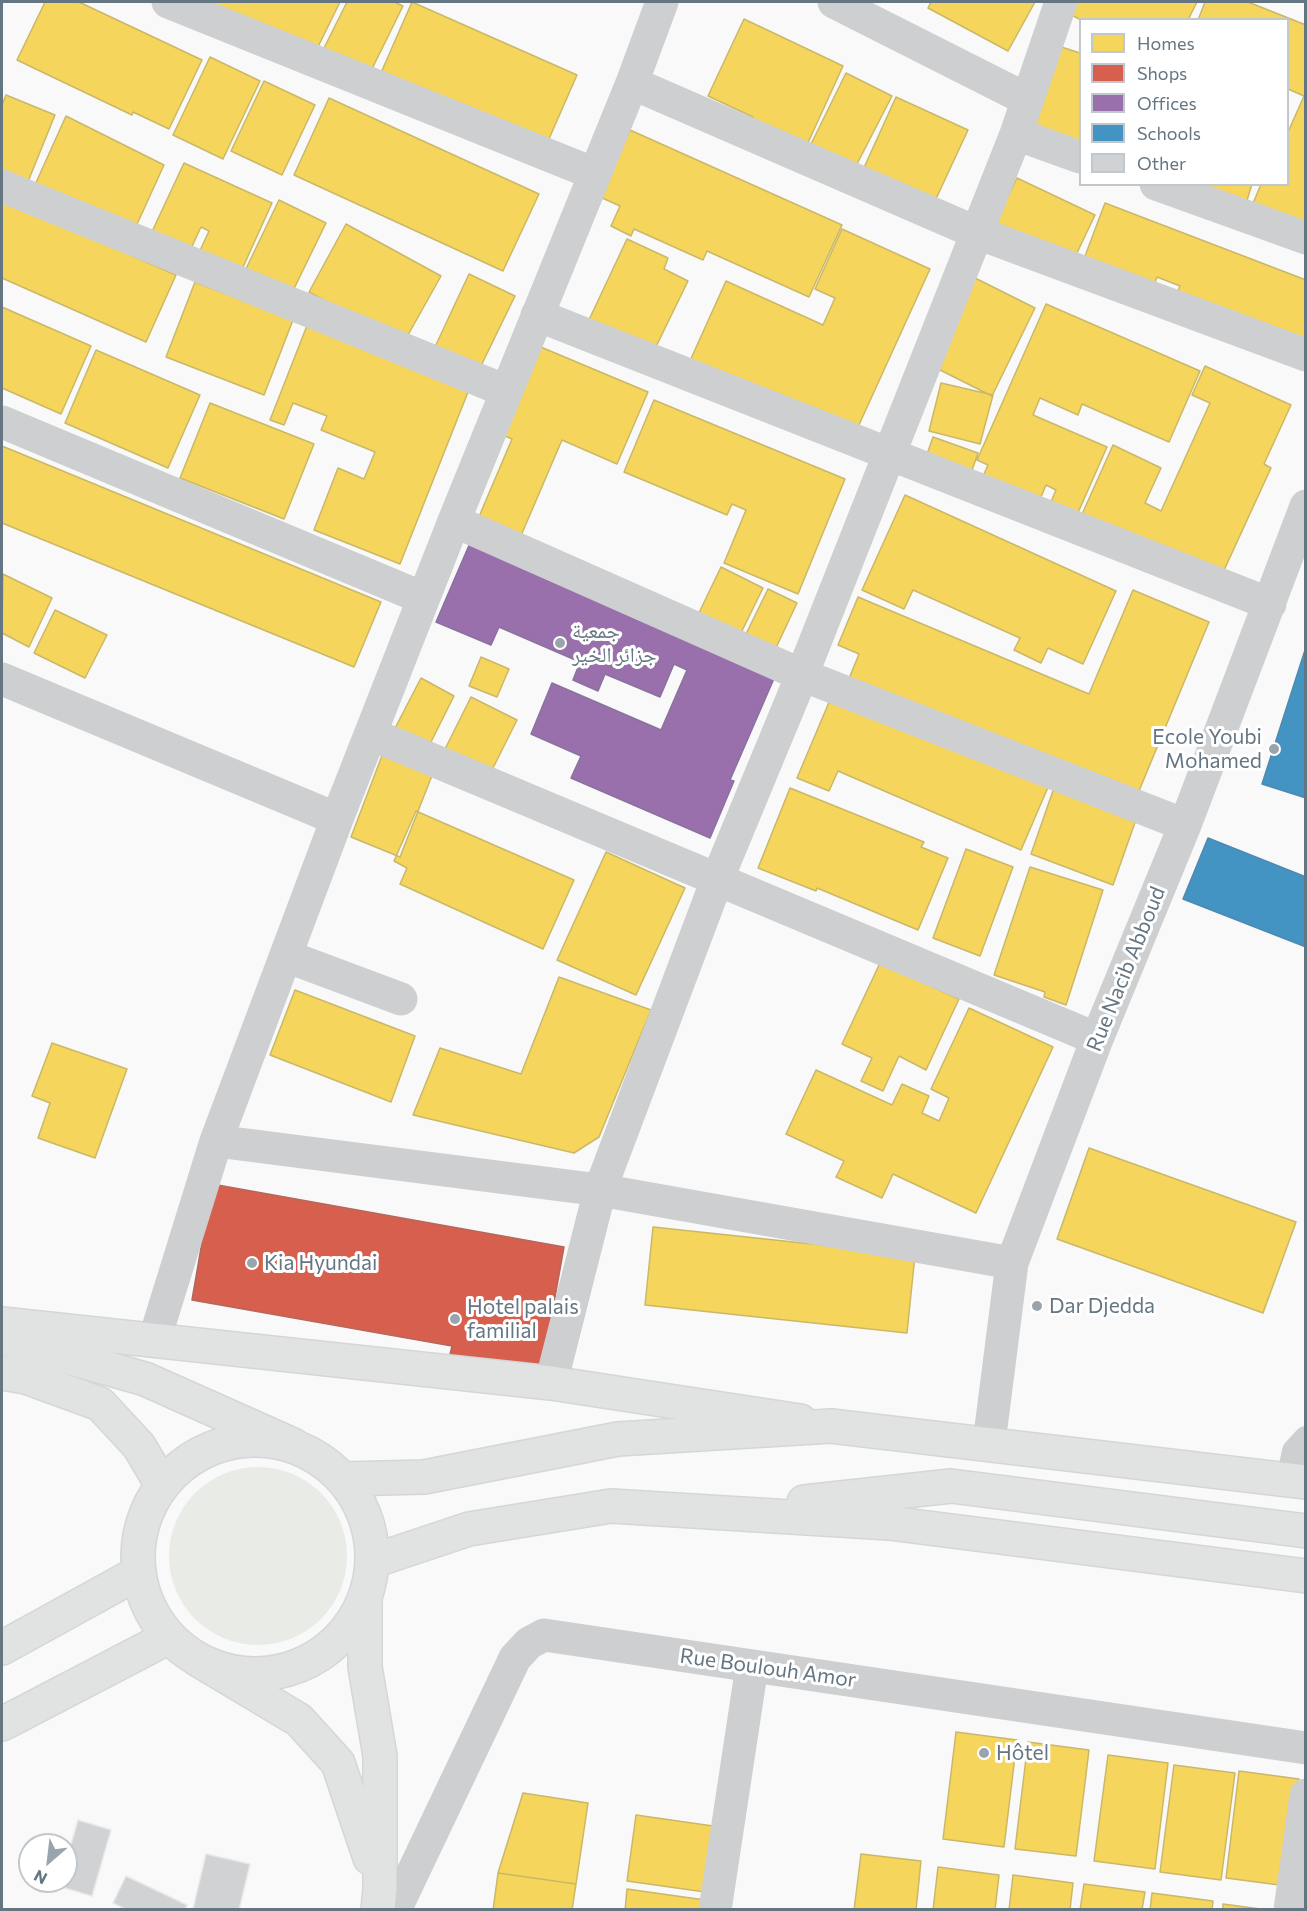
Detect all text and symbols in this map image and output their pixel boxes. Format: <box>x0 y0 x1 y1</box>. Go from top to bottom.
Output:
legend <box>1079 18 1289 186</box>
text: Homes <box>1137 32 1195 54</box>
text: Shops <box>1137 62 1187 84</box>
text: Offices <box>1137 92 1197 114</box>
text: Schools <box>1137 122 1201 144</box>
text: Other <box>1137 152 1186 174</box>
place label: جمعية جزائر الخير <box>572 618 657 668</box>
marker: جمعية جزائر الخير <box>553 636 567 650</box>
place label: Ecole Youbi Mohamed <box>1152 724 1262 774</box>
marker: Ecole Youbi Mohamed <box>1267 742 1281 756</box>
street label: Rue Nacib Abboud <box>1081 883 1171 1055</box>
place label: Kia Hyundai <box>264 1250 377 1276</box>
marker: Kia Hyundai <box>245 1256 259 1270</box>
place label: Dar Djedda <box>1049 1293 1155 1319</box>
place label: Hotel palais familial <box>467 1294 579 1344</box>
marker: Dar Djedda <box>1030 1299 1044 1313</box>
marker: Hotel palais familial <box>448 1312 462 1326</box>
street label: Rue Boulouh Amor <box>678 1643 858 1693</box>
place label: Hôtel <box>996 1740 1049 1766</box>
marker: Hôtel <box>977 1746 991 1760</box>
north arrow <box>18 1833 78 1893</box>
text: N <box>30 1866 50 1889</box>

